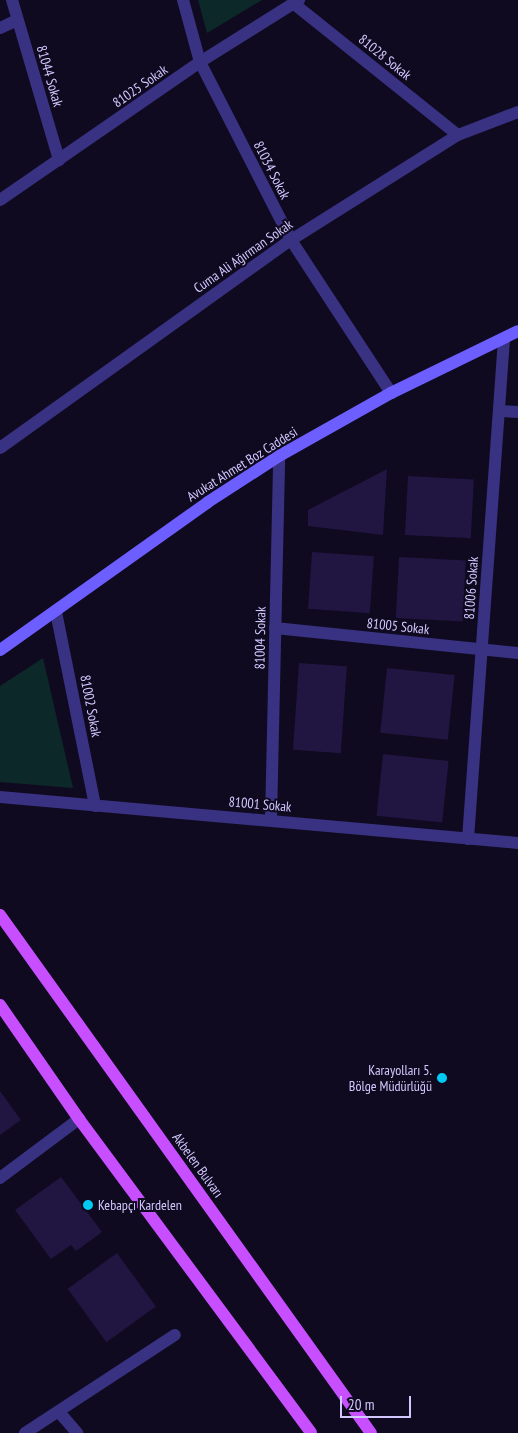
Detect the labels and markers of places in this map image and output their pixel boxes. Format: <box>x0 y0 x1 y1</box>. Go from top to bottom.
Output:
place label: Karayolları 5. Bölge Müdürlüğü <box>349 1062 432 1094</box>
marker: Karayolları 5. Bölge Müdürlüğü <box>436 1072 448 1084</box>
place label: Kebapçı Kardelen <box>98 1197 182 1213</box>
marker: Kebapçı Kardelen <box>82 1199 94 1211</box>

